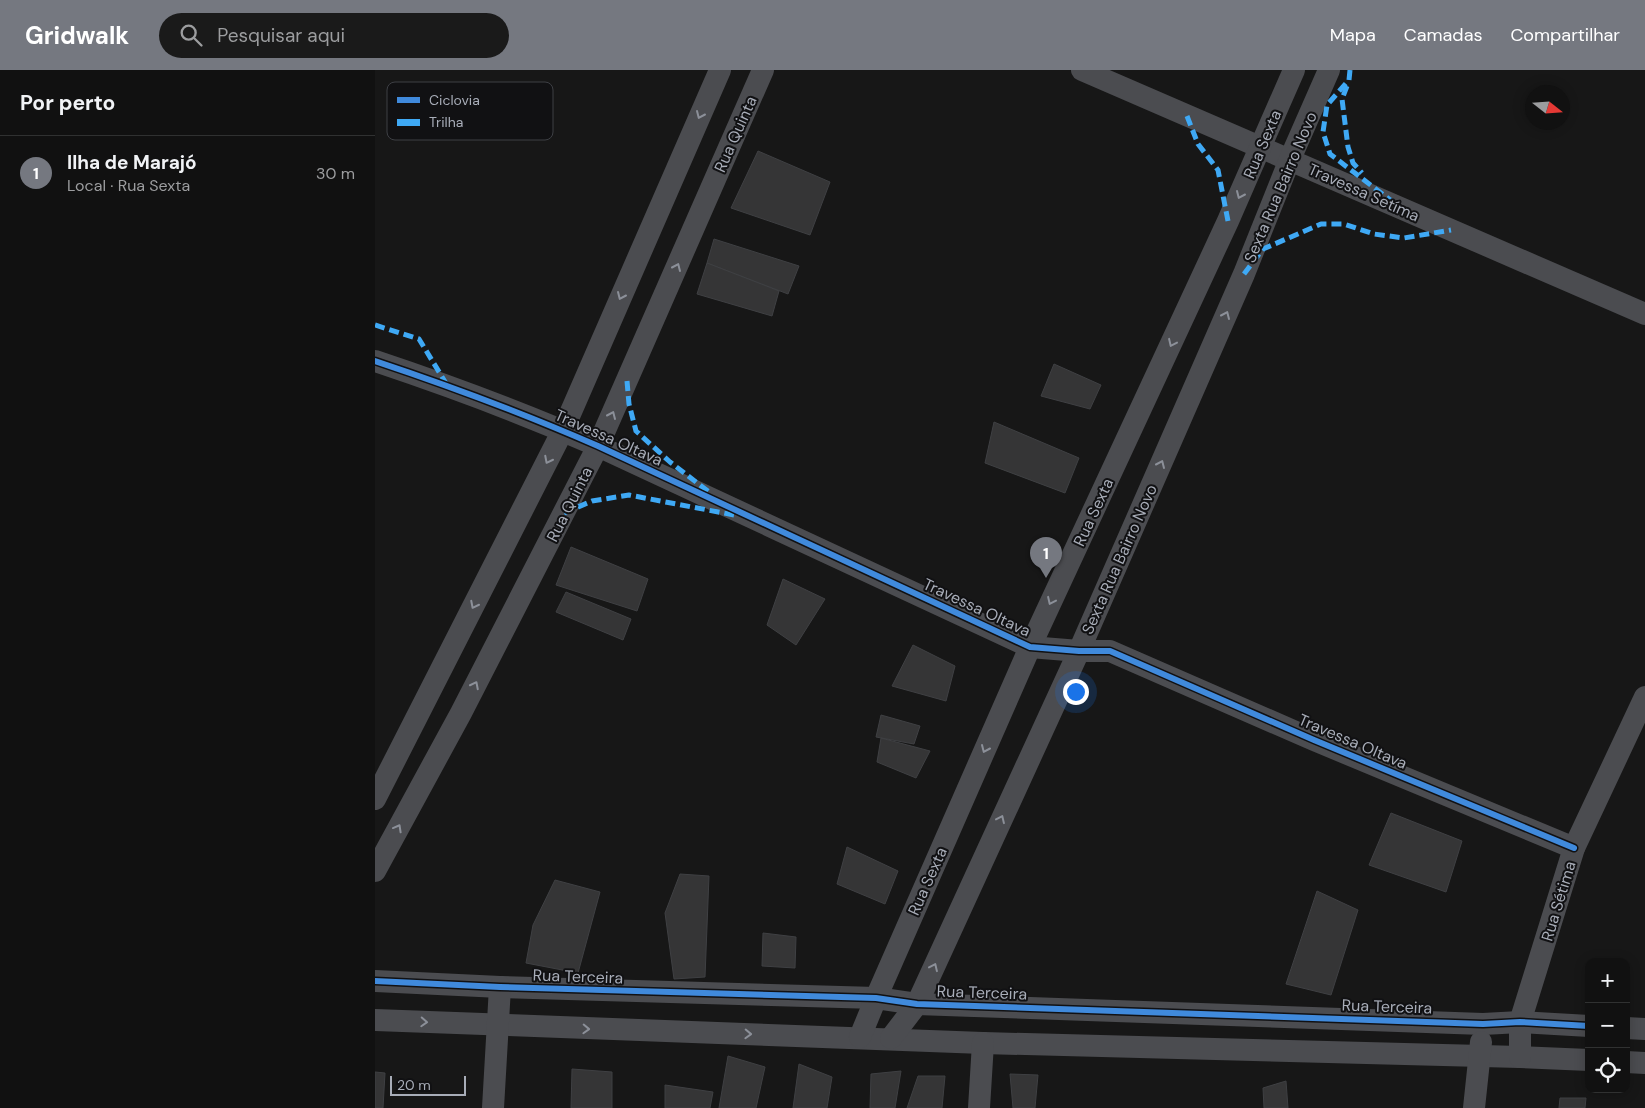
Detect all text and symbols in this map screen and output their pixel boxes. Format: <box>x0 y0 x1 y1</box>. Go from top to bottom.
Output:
search box <box>159 13 509 58</box>
text: Gridwalk <box>25 20 129 51</box>
icon: search <box>177 21 205 49</box>
text: Pesquisar aqui <box>217 23 345 48</box>
text: Mapa <box>1330 23 1376 47</box>
text: Camadas <box>1404 23 1482 47</box>
text: Compartilhar <box>1510 23 1620 47</box>
legend <box>387 82 553 140</box>
north arrow <box>1525 85 1570 130</box>
text: Por perto <box>20 89 115 117</box>
text: Ciclovia <box>429 91 480 109</box>
street label: Rua Quinta <box>709 93 762 176</box>
street label: Rua Sexta <box>1239 107 1286 182</box>
street label: Sexta Rua Bairro Novo <box>1239 109 1322 266</box>
one-way arrow <box>696 110 707 119</box>
text: Trilha <box>429 113 463 131</box>
text: Ilha de Marajó <box>67 150 197 175</box>
street label: Travessa Setíma <box>1305 159 1423 226</box>
text: 1 <box>33 163 39 184</box>
text: 30 m <box>316 163 355 184</box>
text: Local · Rua Sexta <box>67 175 190 196</box>
one-way arrow <box>1235 190 1246 199</box>
one-way arrow <box>672 263 682 271</box>
one-way arrow <box>617 291 628 300</box>
one-way arrow <box>1220 311 1231 320</box>
one-way arrow <box>1168 337 1178 346</box>
street label: Travessa OItava <box>552 404 666 471</box>
one-way arrow <box>605 411 616 420</box>
one-way arrow <box>544 455 554 464</box>
one-way arrow <box>1156 460 1166 468</box>
street label: Rua Quinta <box>542 463 597 545</box>
street label: Rua Sexta <box>1069 475 1118 550</box>
street label: Sexta Rua Bairro Novo <box>1077 481 1162 637</box>
pin: 1 <box>1030 537 1062 578</box>
street label: Travessa OItava <box>920 573 1034 641</box>
one-way arrow <box>1047 596 1058 605</box>
one-way arrow <box>470 600 480 609</box>
your location <box>1063 679 1089 705</box>
one-way arrow <box>469 681 479 690</box>
street label: Travessa OItava <box>1295 709 1410 774</box>
one-way arrow <box>980 744 991 753</box>
one-way arrow <box>995 815 1006 824</box>
one-way arrow <box>392 825 402 834</box>
street label: Rua Sexta <box>903 844 952 919</box>
street label: Rua Sétima <box>1536 858 1581 944</box>
map controls <box>1585 958 1630 1093</box>
button: + <box>1585 958 1630 1003</box>
one-way arrow <box>927 963 938 972</box>
street label: Rua Terceira <box>532 964 624 989</box>
street label: Rua Terceira <box>936 980 1028 1005</box>
street label: Rua Terceira <box>1341 994 1433 1019</box>
button: − <box>1585 1003 1630 1048</box>
one-way arrow <box>420 1017 428 1028</box>
one-way arrow <box>582 1023 590 1034</box>
one-way arrow <box>745 1029 753 1039</box>
button: locate <box>1585 1048 1630 1093</box>
scale bar <box>390 1073 466 1096</box>
text: 20 m <box>397 1076 431 1094</box>

